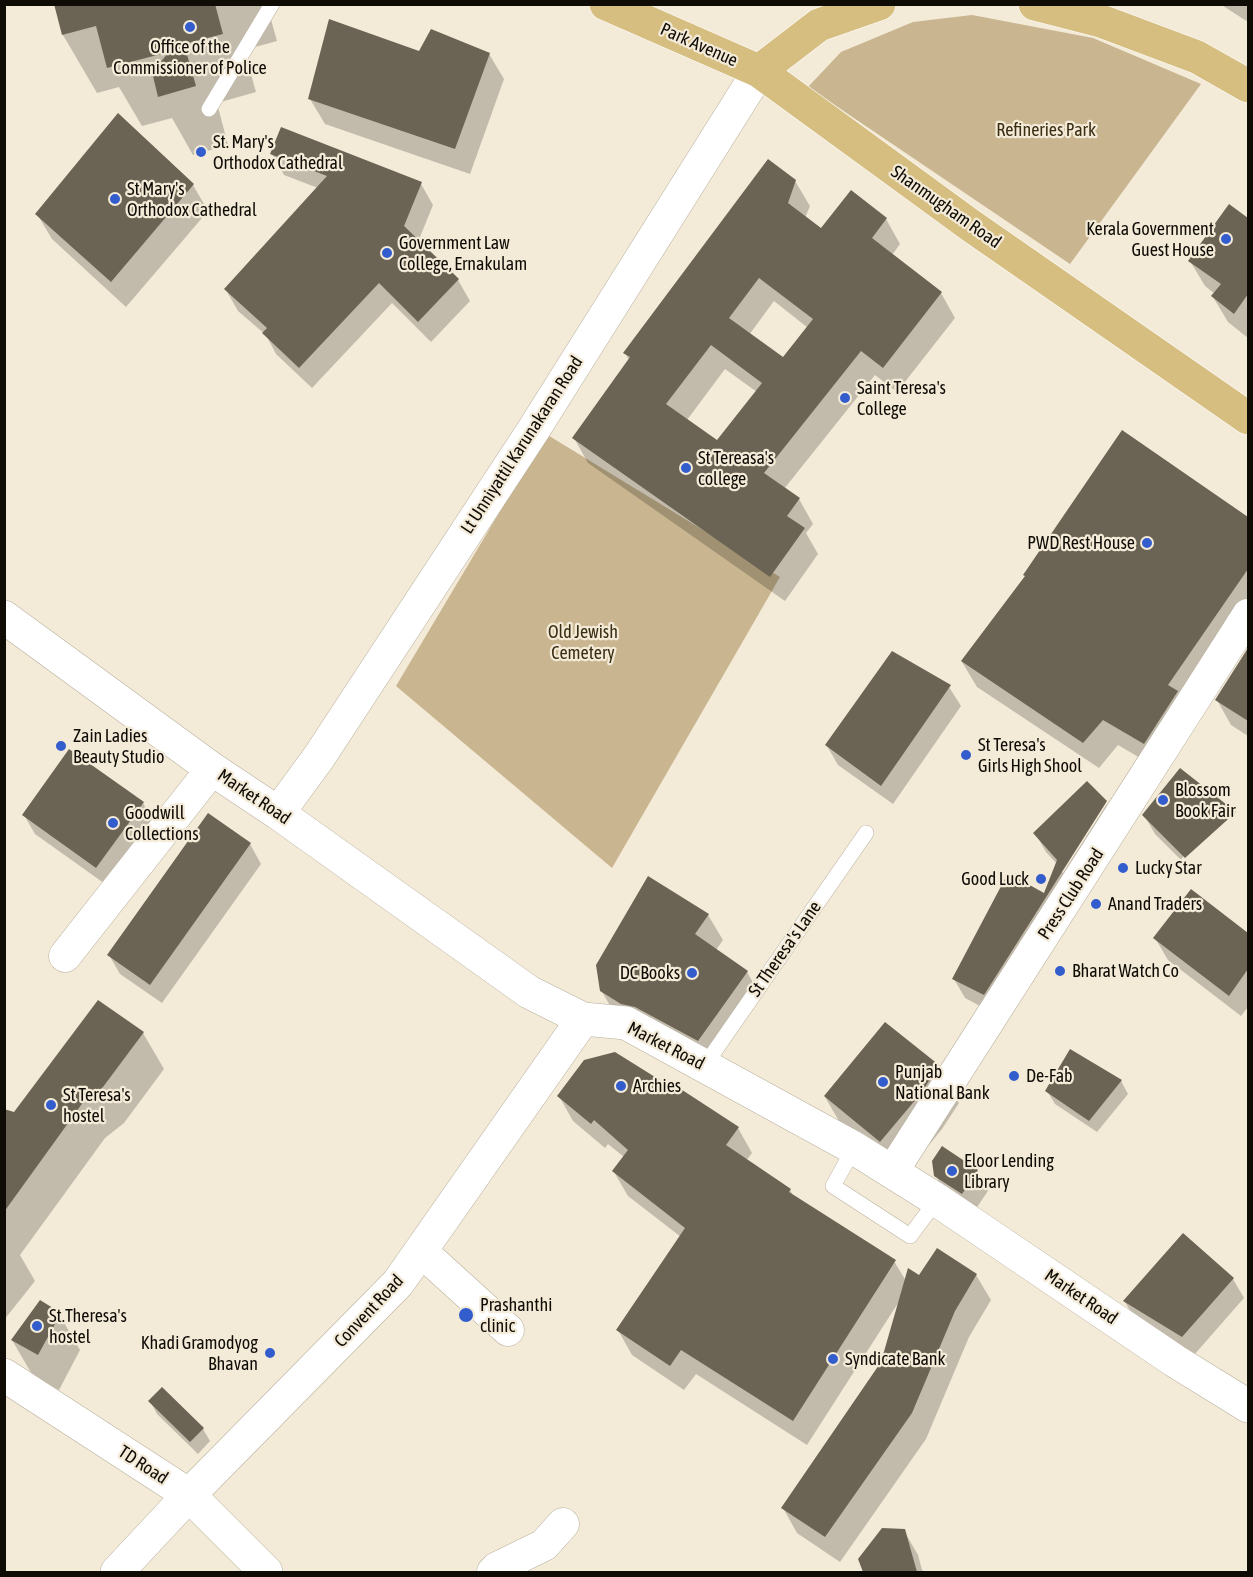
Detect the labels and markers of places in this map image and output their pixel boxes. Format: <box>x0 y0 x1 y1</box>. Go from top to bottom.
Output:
marker: Office of the Commissioner of Police <box>183 20 197 34</box>
place label: Office of the Commissioner of Police <box>113 36 267 78</box>
place label: St. Mary's Orthodox Cathedral <box>213 131 343 174</box>
marker: St. Mary's Orthodox Cathedral <box>194 145 208 159</box>
place label: St Mary's Orthodox Cathedral <box>127 178 257 220</box>
marker: St Mary's Orthodox Cathedral <box>108 192 122 206</box>
place label: Kerala Government Guest House <box>1086 218 1214 260</box>
place label: Government Law College, Ernakulam <box>399 232 527 274</box>
marker: Kerala Government Guest House <box>1219 232 1233 246</box>
marker: Government Law College, Ernakulam <box>380 246 394 260</box>
place label: Saint Teresa's College <box>857 377 946 420</box>
marker: Saint Teresa's College <box>838 391 852 405</box>
place label: St Tereasa's college <box>698 447 774 490</box>
marker: St Tereasa's college <box>679 461 693 475</box>
place label: PWD Rest House <box>1027 532 1135 554</box>
marker: PWD Rest House <box>1140 536 1154 550</box>
place label: Zain Ladies Beauty Studio <box>73 725 164 768</box>
place label: St Teresa's Girls High Shool <box>978 734 1082 777</box>
marker: Zain Ladies Beauty Studio <box>54 739 68 753</box>
marker: St Teresa's Girls High Shool <box>959 748 973 762</box>
place label: Blossom Book Fair <box>1175 779 1236 822</box>
marker: Blossom Book Fair <box>1156 793 1170 807</box>
place label: Goodwill Collections <box>125 802 199 844</box>
marker: Goodwill Collections <box>106 816 120 830</box>
place label: Lucky Star <box>1135 857 1202 879</box>
marker: Lucky Star <box>1116 861 1130 875</box>
place label: Good Luck <box>961 868 1029 890</box>
marker: Good Luck <box>1034 872 1048 886</box>
place label: Anand Traders <box>1108 893 1202 915</box>
marker: Anand Traders <box>1089 897 1103 911</box>
place label: Bharat Watch Co <box>1072 960 1179 982</box>
place label: DC Books <box>620 962 680 984</box>
marker: Bharat Watch Co <box>1053 964 1067 978</box>
marker: DC Books <box>685 966 699 980</box>
place label: Punjab National Bank <box>895 1061 990 1104</box>
place label: De-Fab <box>1026 1065 1073 1087</box>
marker: De-Fab <box>1007 1069 1021 1083</box>
place label: Archies <box>633 1075 681 1097</box>
marker: Punjab National Bank <box>876 1075 890 1089</box>
marker: Archies <box>614 1079 628 1093</box>
place label: St Teresa's hostel <box>63 1084 131 1126</box>
marker: St Teresa's hostel <box>44 1098 58 1112</box>
place label: Eloor Lending Library <box>964 1150 1054 1192</box>
marker: Eloor Lending Library <box>945 1164 959 1178</box>
place label: Prashanthi clinic <box>480 1294 552 1336</box>
place label: St.Theresa's hostel <box>49 1305 127 1348</box>
marker: Prashanthi clinic <box>457 1306 475 1324</box>
marker: St.Theresa's hostel <box>30 1319 44 1333</box>
place label: Khadi Gramodyog Bhavan <box>141 1332 258 1374</box>
marker: Khadi Gramodyog Bhavan <box>263 1346 277 1360</box>
place label: Syndicate Bank <box>845 1348 945 1370</box>
marker: Syndicate Bank <box>826 1352 840 1366</box>

